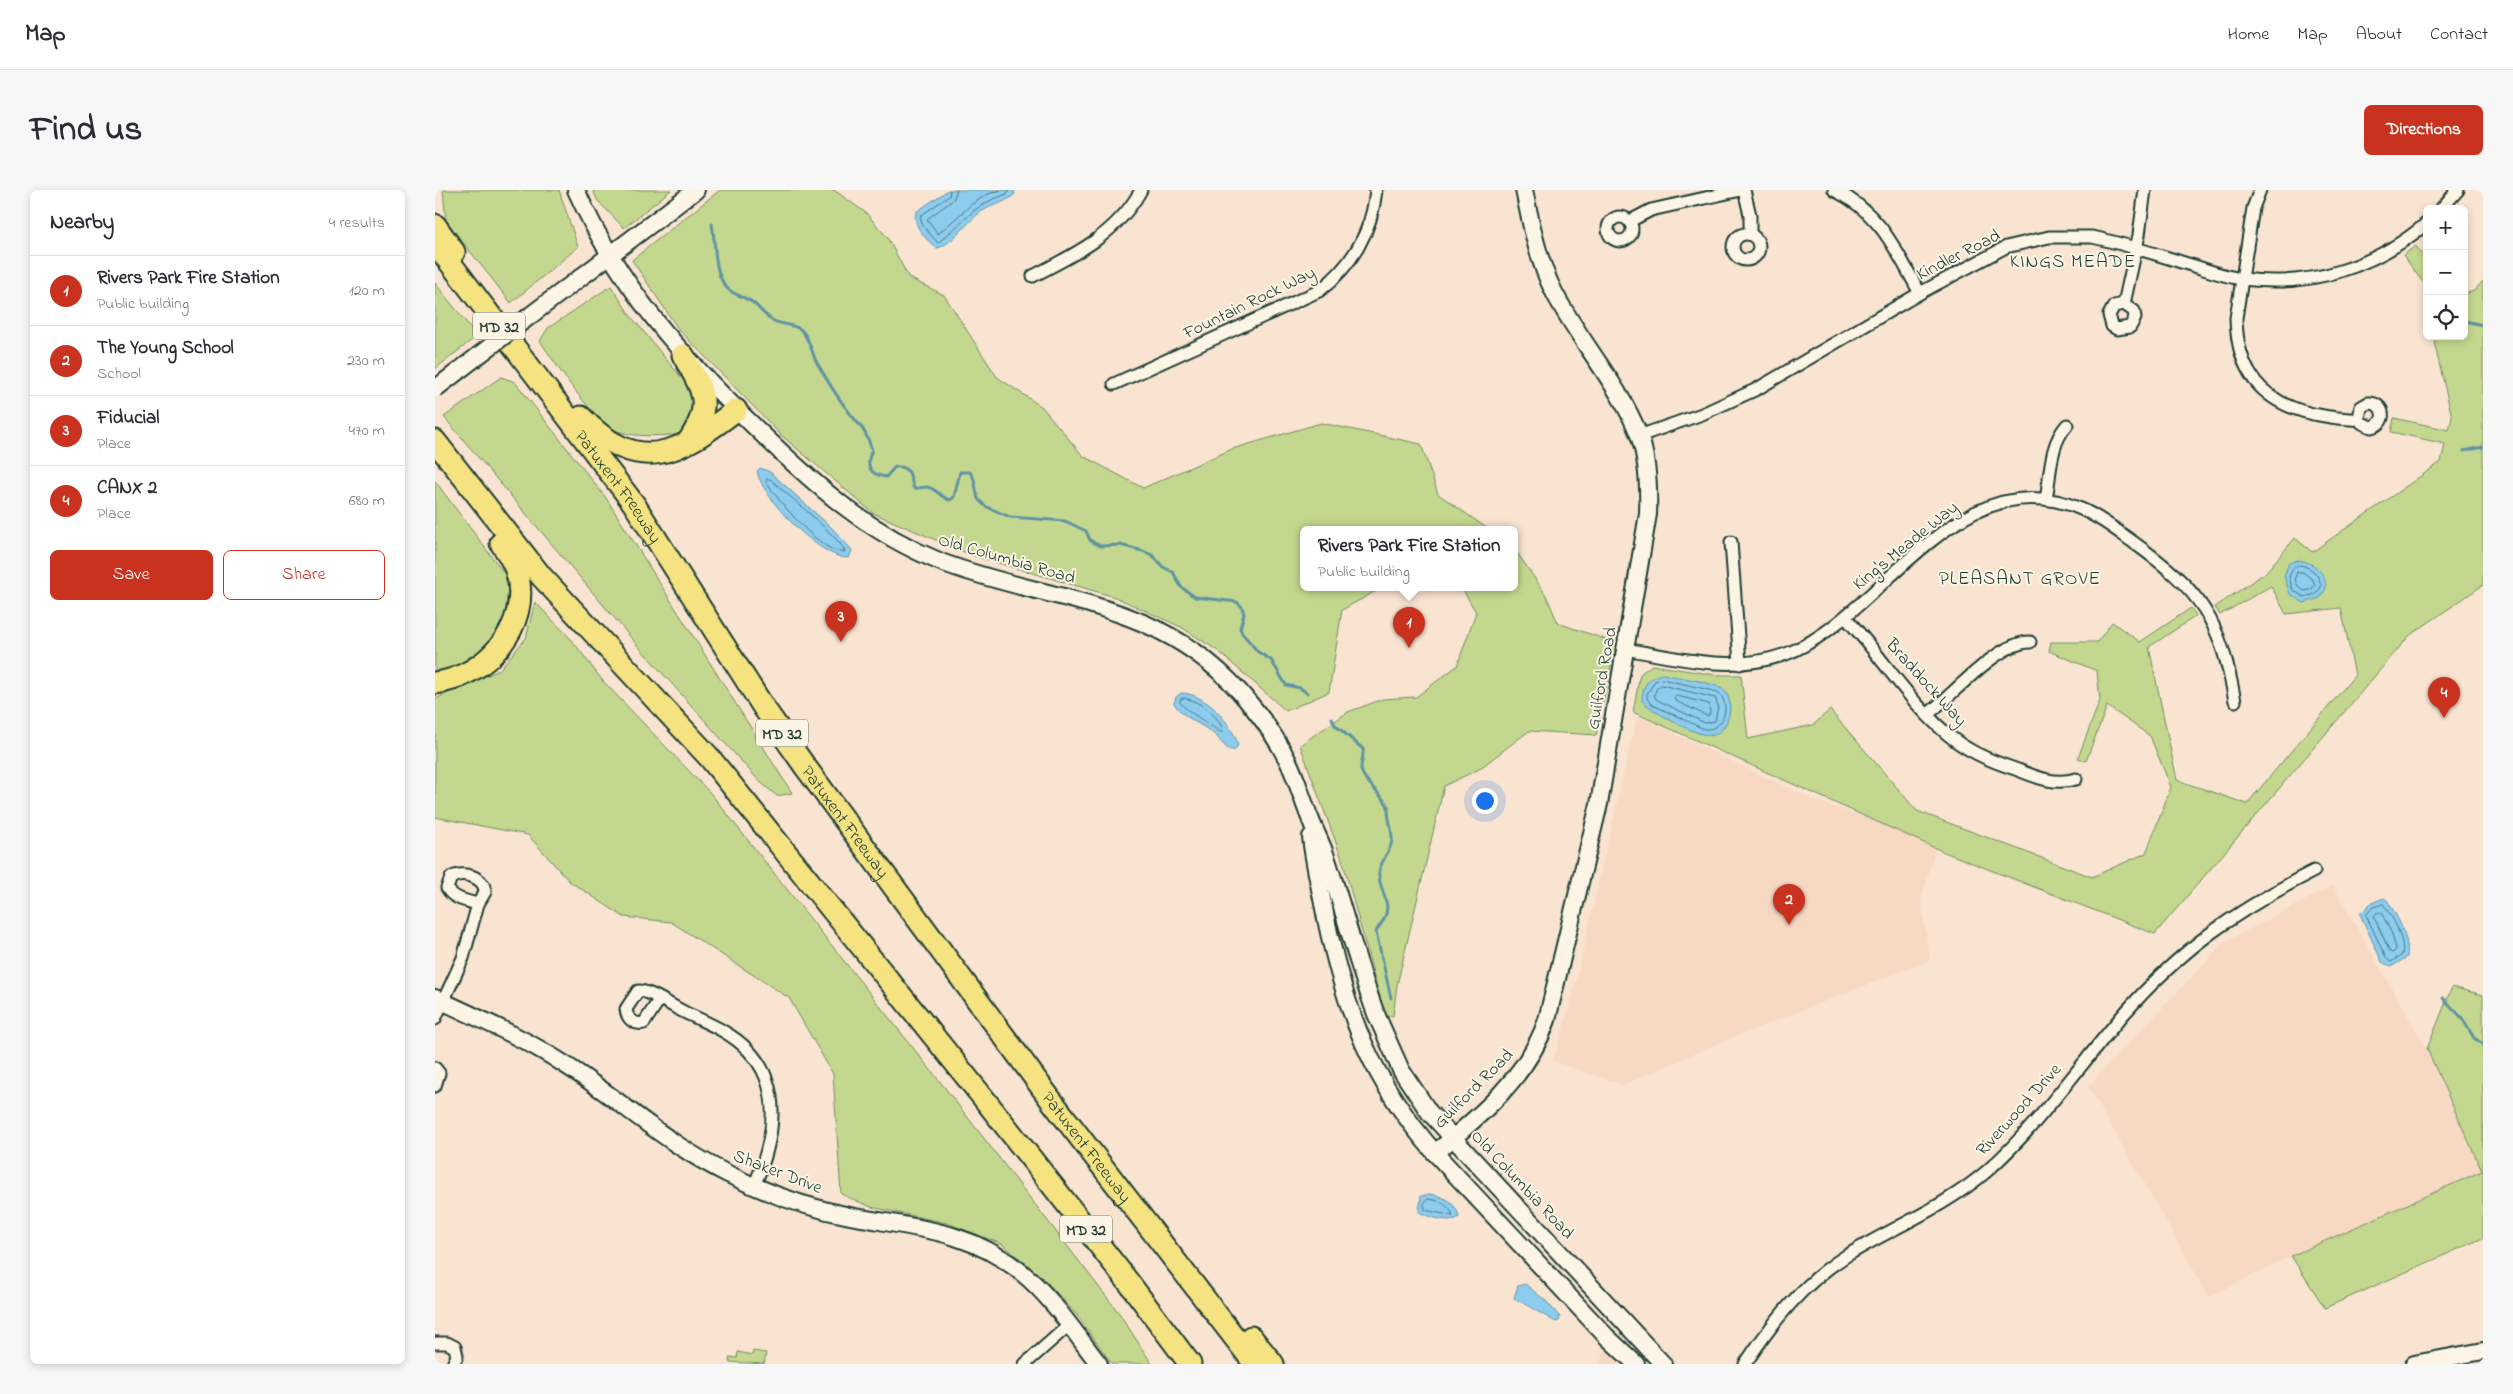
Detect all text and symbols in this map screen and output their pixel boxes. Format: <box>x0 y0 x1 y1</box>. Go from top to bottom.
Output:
text: Map <box>25 17 66 52</box>
text: Home <box>2228 22 2269 48</box>
text: Map <box>2297 22 2328 48</box>
text: About <box>2356 22 2402 48</box>
text: Contact <box>2430 22 2488 48</box>
text: Find us <box>30 105 142 156</box>
button: Directions <box>2364 105 2483 155</box>
map controls <box>2423 205 2468 340</box>
button: + <box>2423 205 2468 250</box>
text: Nearby <box>50 208 114 238</box>
text: 4 results <box>329 211 385 235</box>
street label: Kindler Road <box>1912 223 2005 288</box>
district label: KINGS MEADE <box>2010 249 2136 276</box>
button: − <box>2423 250 2468 295</box>
street label: Fountain Rock Way <box>1178 260 1320 348</box>
text: Rivers Park Fire Station <box>97 265 280 292</box>
text: 1 <box>63 279 69 303</box>
text: 120 m <box>349 279 385 303</box>
text: Public building <box>97 292 189 316</box>
button: locate <box>2423 295 2468 340</box>
road number: MD 32 <box>473 312 525 340</box>
text: The Young School <box>97 335 234 362</box>
text: 2 <box>62 349 70 373</box>
text: 230 m <box>347 349 385 373</box>
text: School <box>97 362 141 386</box>
text: Fiducial <box>97 405 160 432</box>
text: 3 <box>63 419 69 443</box>
text: 470 m <box>348 419 385 443</box>
street label: Patuxent Freeway <box>567 425 667 549</box>
text: Place <box>97 432 131 456</box>
text: CANX 2 <box>97 475 157 502</box>
text: 4 <box>63 489 69 513</box>
text: 680 m <box>349 489 385 513</box>
street label: King's Meade Way <box>1848 496 1965 598</box>
text: Place <box>97 502 131 526</box>
popup <box>1300 526 1518 591</box>
street label: Old Columbia Road <box>935 528 1078 592</box>
text: Rivers Park Fire Station <box>1318 533 1500 560</box>
button: Save <box>50 550 213 600</box>
button: Share <box>223 550 385 600</box>
text: Public building <box>1318 560 1410 584</box>
district label: PLEASANT GROVE <box>1939 566 2101 593</box>
pin: 3 <box>825 601 857 642</box>
pin: 1 <box>1393 607 1425 648</box>
street label: Guilford Road <box>1581 625 1625 732</box>
street label: Braddock Way <box>1878 633 1972 733</box>
pin: 4 <box>2428 677 2460 718</box>
road number: MD 32 <box>756 720 808 746</box>
street label: Patuxent Freeway <box>794 761 894 885</box>
your location <box>1472 788 1498 814</box>
pin: 2 <box>1773 884 1805 925</box>
street label: Guilford Road <box>1429 1044 1520 1135</box>
street label: Riverwood Drive <box>1971 1058 2069 1162</box>
street label: Patuxent Freeway <box>1034 1087 1137 1209</box>
street label: Old Columbia Road <box>1464 1125 1579 1246</box>
street label: Shaker Drive <box>729 1144 826 1202</box>
road number: MD 32 <box>1060 1216 1112 1242</box>

